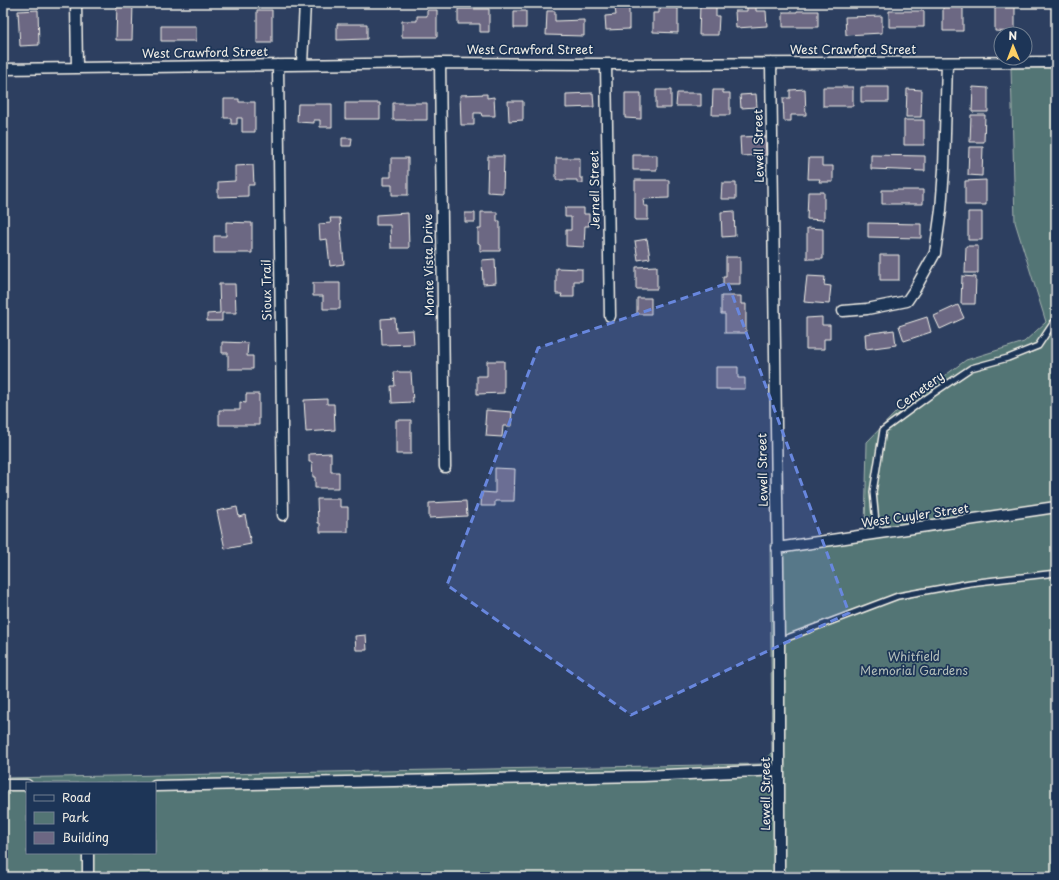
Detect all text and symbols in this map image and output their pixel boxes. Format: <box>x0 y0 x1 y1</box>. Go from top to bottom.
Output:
north arrow <box>993 26 1033 66</box>
text: N <box>1008 27 1018 44</box>
street label: West Crawford Street <box>467 40 593 58</box>
street label: West Crawford Street <box>790 40 916 58</box>
street label: West Crawford Street <box>142 42 268 62</box>
street label: Lewell Street <box>748 109 768 183</box>
street label: Jernell Street <box>584 151 604 229</box>
street label: Monte Vista Drive <box>418 214 438 316</box>
street label: Sioux Trail <box>256 259 276 321</box>
street label: Cemetery <box>892 366 947 414</box>
street label: Lewell Street <box>752 433 772 507</box>
street label: West Cuyler Street <box>860 499 970 531</box>
park label: Whitfield Memorial Gardens <box>860 647 968 679</box>
street label: Lewell Street <box>756 757 774 831</box>
legend <box>26 782 156 854</box>
text: Road <box>62 788 91 806</box>
text: Park <box>62 808 89 826</box>
text: Building <box>62 828 109 846</box>

